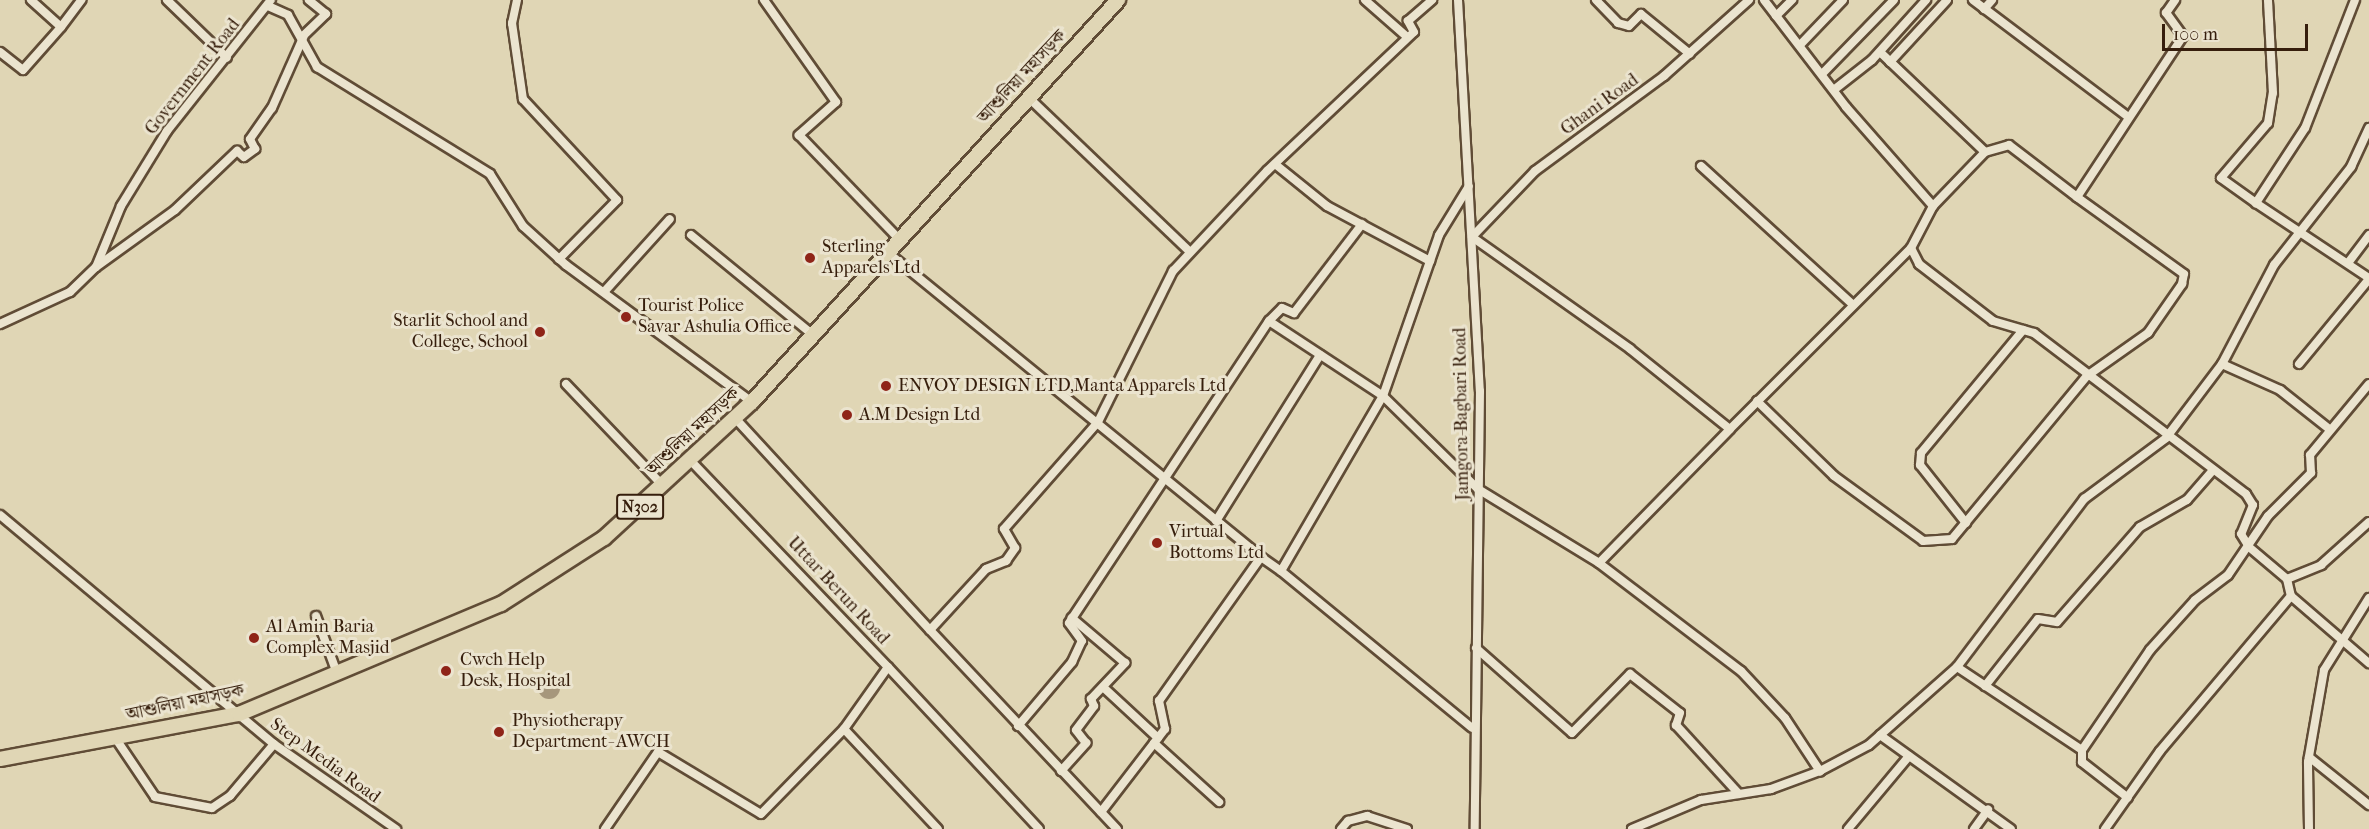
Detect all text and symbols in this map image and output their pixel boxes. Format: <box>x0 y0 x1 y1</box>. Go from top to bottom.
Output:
scale bar <box>2165 12 2310 50</box>
street label: Government Road <box>141 15 245 139</box>
text: 100 m <box>2173 24 2218 45</box>
street label: আশুলিয়া মহাসড়ক <box>973 26 1071 128</box>
street label: Ghani Road <box>1557 70 1643 140</box>
place label: Sterling Apparels Ltd <box>822 237 920 280</box>
marker: Sterling Apparels Ltd <box>803 251 817 265</box>
place label: Tourist Police Savar Ashulia Office <box>638 296 792 338</box>
marker: Tourist Police Savar Ashulia Office <box>619 310 633 324</box>
place label: Starlit School and College, School <box>393 311 528 354</box>
marker: Starlit School and College, School <box>533 325 547 339</box>
street label: Jamgora-Bagbari Road <box>1450 327 1474 501</box>
place label: ENVOY DESIGN LTD,Manta Apparels Ltd <box>898 375 1226 397</box>
marker: ENVOY DESIGN LTD,Manta Apparels Ltd <box>879 379 893 393</box>
street label: আশুলিয়া মহাসড়ক <box>642 383 744 481</box>
place label: A.M Design Ltd <box>859 404 980 426</box>
marker: A.M Design Ltd <box>840 408 854 422</box>
road number: N302 <box>616 494 664 520</box>
place label: Virtual Bottoms Ltd <box>1169 522 1264 564</box>
street label: Uttar Berun Road <box>783 533 893 649</box>
marker: Virtual Bottoms Ltd <box>1150 536 1164 550</box>
place label: Al Amin Baria Complex Masjid <box>266 617 390 660</box>
marker: Al Amin Baria Complex Masjid <box>247 631 261 645</box>
place label: Cwch Help Desk, Hospital <box>460 650 571 692</box>
marker: Cwch Help Desk, Hospital <box>437 662 455 680</box>
street label: আশুলিয়া মহাসড়ক <box>124 680 246 726</box>
place label: Physiotherapy Department- AWCH <box>512 711 670 754</box>
street label: Step Media Road <box>266 714 384 808</box>
marker: Physiotherapy Department- AWCH <box>490 723 508 741</box>

